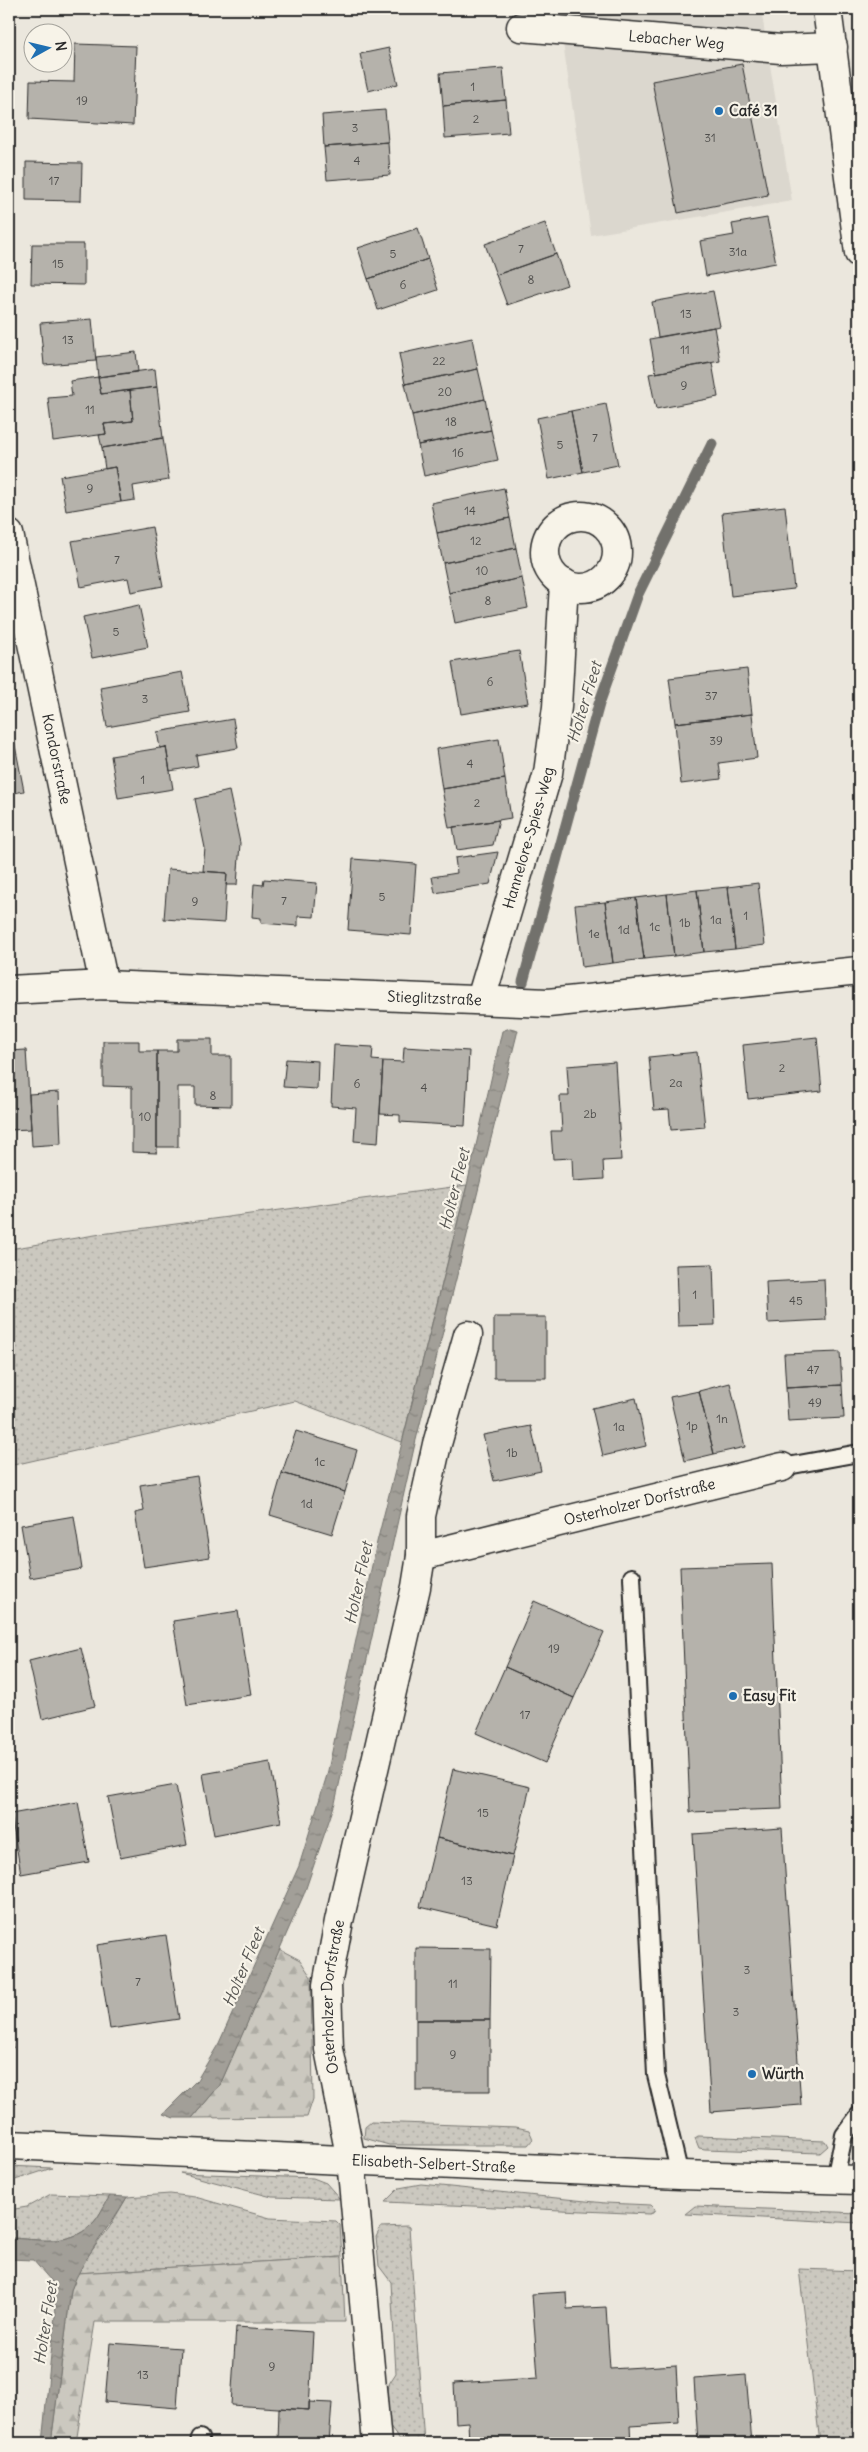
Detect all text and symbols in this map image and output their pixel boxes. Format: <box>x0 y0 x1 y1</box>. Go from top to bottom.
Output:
north arrow <box>22 22 72 72</box>
street label: Lebacher Weg <box>628 26 725 53</box>
text: N <box>51 40 70 52</box>
house number: 1 <box>471 79 475 94</box>
house number: 19 <box>76 93 88 108</box>
place label: Café 31 <box>729 101 778 120</box>
marker: Café 31 <box>713 105 725 117</box>
house number: 2 <box>473 111 480 126</box>
house number: 3 <box>352 120 359 135</box>
house number: 31 <box>704 130 716 145</box>
house number: 4 <box>354 153 361 168</box>
house number: 17 <box>49 173 59 188</box>
house number: 7 <box>518 241 524 256</box>
house number: 31a <box>729 244 747 259</box>
house number: 5 <box>390 246 397 261</box>
house number: 15 <box>52 256 64 271</box>
house number: 8 <box>528 272 535 287</box>
house number: 6 <box>400 277 407 292</box>
house number: 13 <box>680 306 692 321</box>
house number: 13 <box>62 332 74 347</box>
house number: 11 <box>680 342 690 357</box>
house number: 22 <box>432 353 446 368</box>
house number: 9 <box>681 378 688 393</box>
house number: 20 <box>438 384 452 399</box>
house number: 11 <box>85 402 95 417</box>
house number: 18 <box>445 414 457 429</box>
house number: 7 <box>592 430 598 445</box>
house number: 5 <box>557 437 564 452</box>
house number: 16 <box>452 445 464 460</box>
house number: 9 <box>87 481 94 496</box>
house number: 14 <box>464 503 476 518</box>
house number: 12 <box>470 533 482 548</box>
house number: 7 <box>114 552 120 567</box>
house number: 10 <box>476 563 488 578</box>
house number: 8 <box>485 593 492 608</box>
house number: 5 <box>113 624 120 639</box>
water label: Holter Fleet <box>562 657 607 745</box>
house number: 6 <box>487 674 494 689</box>
house number: 37 <box>705 688 717 703</box>
house number: 3 <box>142 691 149 706</box>
street label: Kondorstraße <box>38 712 76 806</box>
house number: 39 <box>709 733 723 748</box>
house number: 4 <box>467 756 474 771</box>
street label: Hannelore-Spies-Weg <box>498 766 558 911</box>
house number: 1 <box>141 772 145 787</box>
house number: 2 <box>474 795 481 810</box>
house number: 5 <box>379 889 386 904</box>
house number: 7 <box>281 893 287 908</box>
house number: 9 <box>192 894 199 909</box>
house number: 1 <box>744 908 748 923</box>
house number: 1a <box>710 912 722 927</box>
house number: 1b <box>679 915 691 930</box>
house number: 1c <box>650 919 660 934</box>
house number: 1d <box>618 922 630 937</box>
house number: 1e <box>588 926 600 941</box>
street label: Stieglitzstraße <box>387 986 482 1009</box>
house number: 2 <box>779 1060 786 1075</box>
house number: 2a <box>669 1075 683 1090</box>
house number: 6 <box>354 1076 361 1091</box>
house number: 4 <box>421 1080 428 1095</box>
house number: 8 <box>210 1088 217 1103</box>
house number: 2b <box>583 1106 597 1121</box>
house number: 10 <box>139 1109 151 1124</box>
water label: Holter Fleet <box>434 1144 474 1232</box>
house number: 1 <box>693 1287 697 1302</box>
house number: 45 <box>789 1293 803 1308</box>
house number: 47 <box>807 1362 819 1377</box>
house number: 49 <box>808 1395 822 1410</box>
house number: 1n <box>716 1411 728 1426</box>
house number: 1p <box>686 1418 698 1433</box>
house number: 1a <box>613 1419 625 1434</box>
house number: 1b <box>506 1445 518 1460</box>
house number: 1c <box>315 1454 325 1469</box>
street label: Osterholzer Dorfstraße <box>562 1474 717 1529</box>
house number: 1d <box>301 1496 313 1511</box>
water label: Holter Fleet <box>340 1538 377 1626</box>
house number: 19 <box>548 1641 560 1656</box>
place label: Easy Fit <box>743 1686 797 1706</box>
marker: Easy Fit <box>727 1690 739 1702</box>
house number: 17 <box>520 1707 530 1722</box>
house number: 15 <box>477 1805 489 1820</box>
house number: 13 <box>461 1873 473 1888</box>
street label: Osterholzer Dorfstraße <box>317 1918 348 2076</box>
water label: Holter Fleet <box>217 1922 270 2009</box>
house number: 3 <box>744 1962 751 1977</box>
house number: 7 <box>135 1974 141 1989</box>
house number: 11 <box>448 1976 458 1991</box>
house number: 3 <box>733 2004 740 2019</box>
house number: 9 <box>450 2047 457 2062</box>
place label: Würth <box>762 2064 804 2083</box>
marker: Würth <box>746 2068 758 2080</box>
street label: Elisabeth-Selbert-Straße <box>351 2150 516 2177</box>
water label: Holter Fleet <box>29 2278 62 2366</box>
house number: 9 <box>269 2359 276 2374</box>
house number: 13 <box>137 2367 149 2382</box>

